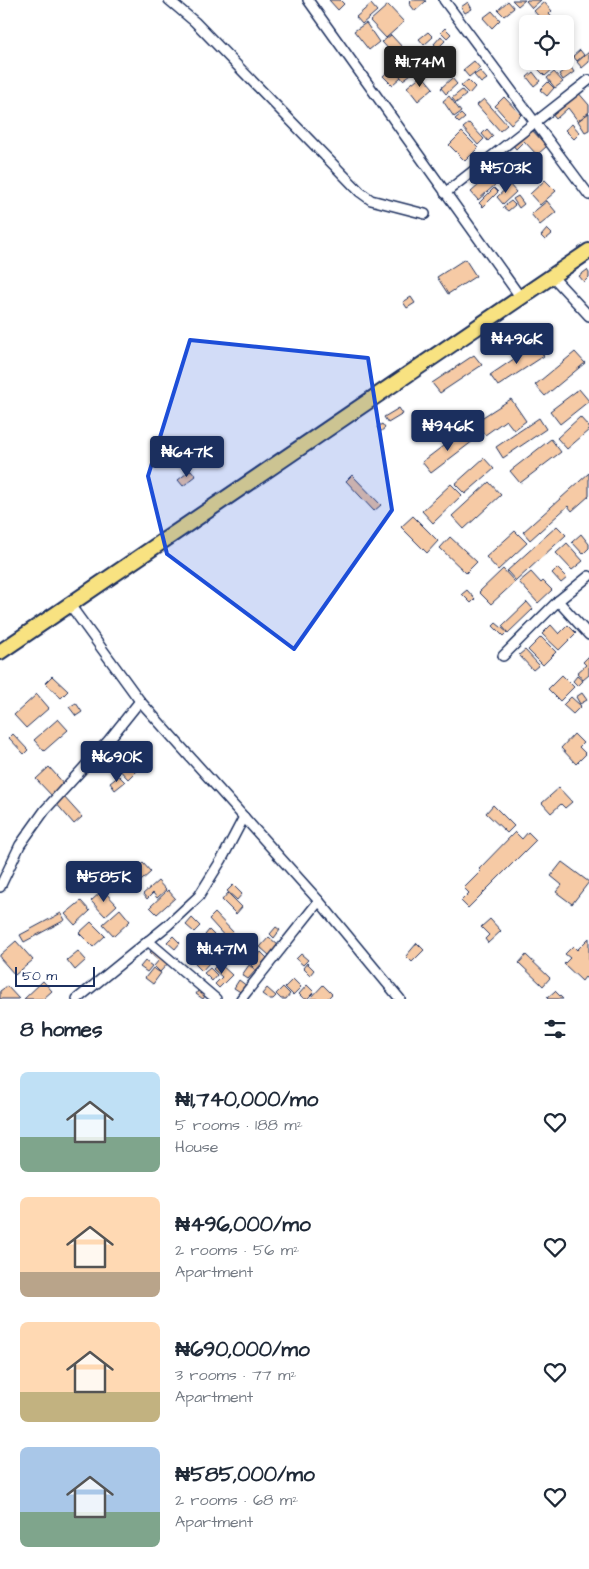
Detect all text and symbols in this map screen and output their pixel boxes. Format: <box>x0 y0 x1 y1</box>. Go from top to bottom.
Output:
map controls <box>519 15 574 70</box>
button: locate <box>519 15 574 70</box>
pin: ₦1.74M <box>379 46 461 88</box>
text: ₦1.74M <box>395 51 445 73</box>
pin: ₦503K <box>471 152 541 194</box>
text: ₦503K <box>481 157 531 179</box>
pin: ₦496K <box>482 322 552 365</box>
text: ₦496K <box>491 328 543 350</box>
pin: ₦946K <box>413 410 483 452</box>
text: ₦946K <box>422 415 474 437</box>
pin: ₦647K <box>152 436 222 478</box>
text: ₦647K <box>161 441 213 463</box>
pin: ₦690K <box>82 740 152 783</box>
text: ₦690K <box>92 746 142 768</box>
pin: ₦585K <box>69 860 139 903</box>
text: ₦585K <box>77 866 131 888</box>
pin: ₦1.47M <box>181 932 263 975</box>
text: ₦1.47M <box>197 938 247 960</box>
scale bar <box>15 964 95 987</box>
text: 50 m <box>22 966 57 986</box>
text: 8 homes <box>20 1015 102 1044</box>
icon: filters <box>541 1015 569 1043</box>
text: ₦1,740,000/mo <box>175 1085 318 1114</box>
icon: home <box>60 1092 120 1152</box>
icon: heart <box>541 1108 569 1136</box>
text: 5 rooms · 188 m² <box>175 1114 303 1136</box>
text: House <box>175 1136 219 1158</box>
text: ₦496,000/mo <box>175 1210 311 1239</box>
icon: home <box>60 1217 120 1277</box>
icon: heart <box>541 1233 569 1261</box>
text: 2 rooms · 56 m² <box>175 1239 299 1261</box>
text: Apartment <box>175 1261 253 1283</box>
text: ₦690,000/mo <box>175 1335 310 1364</box>
icon: home <box>60 1342 120 1402</box>
icon: heart <box>541 1358 569 1386</box>
text: 3 rooms · 77 m² <box>175 1364 296 1386</box>
text: Apartment <box>175 1386 253 1408</box>
text: ₦585,000/mo <box>175 1460 315 1489</box>
icon: home <box>60 1467 120 1527</box>
icon: heart <box>541 1483 569 1511</box>
text: 2 rooms · 68 m² <box>175 1489 298 1511</box>
text: Apartment <box>175 1511 253 1533</box>

